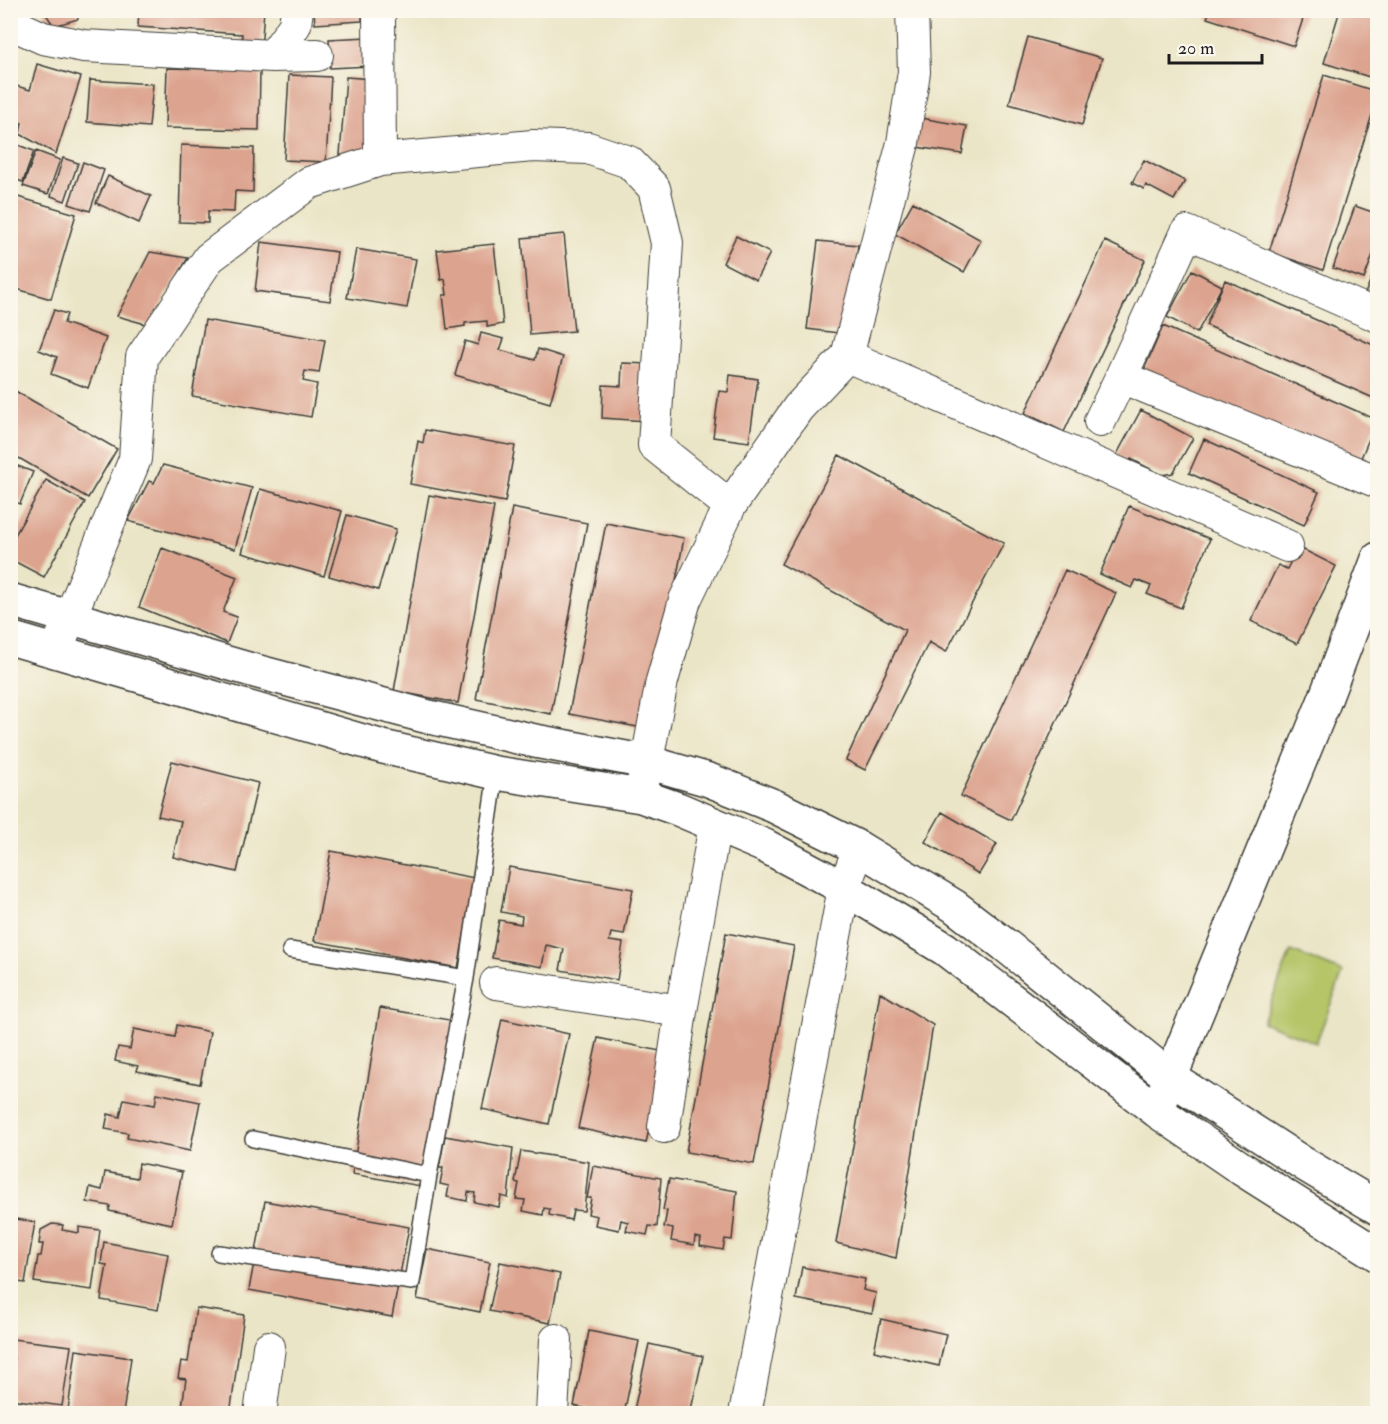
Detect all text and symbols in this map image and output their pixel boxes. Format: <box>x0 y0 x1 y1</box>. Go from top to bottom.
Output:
scale bar <box>1169 27 1262 65</box>
text: 20 m <box>1178 37 1214 60</box>

